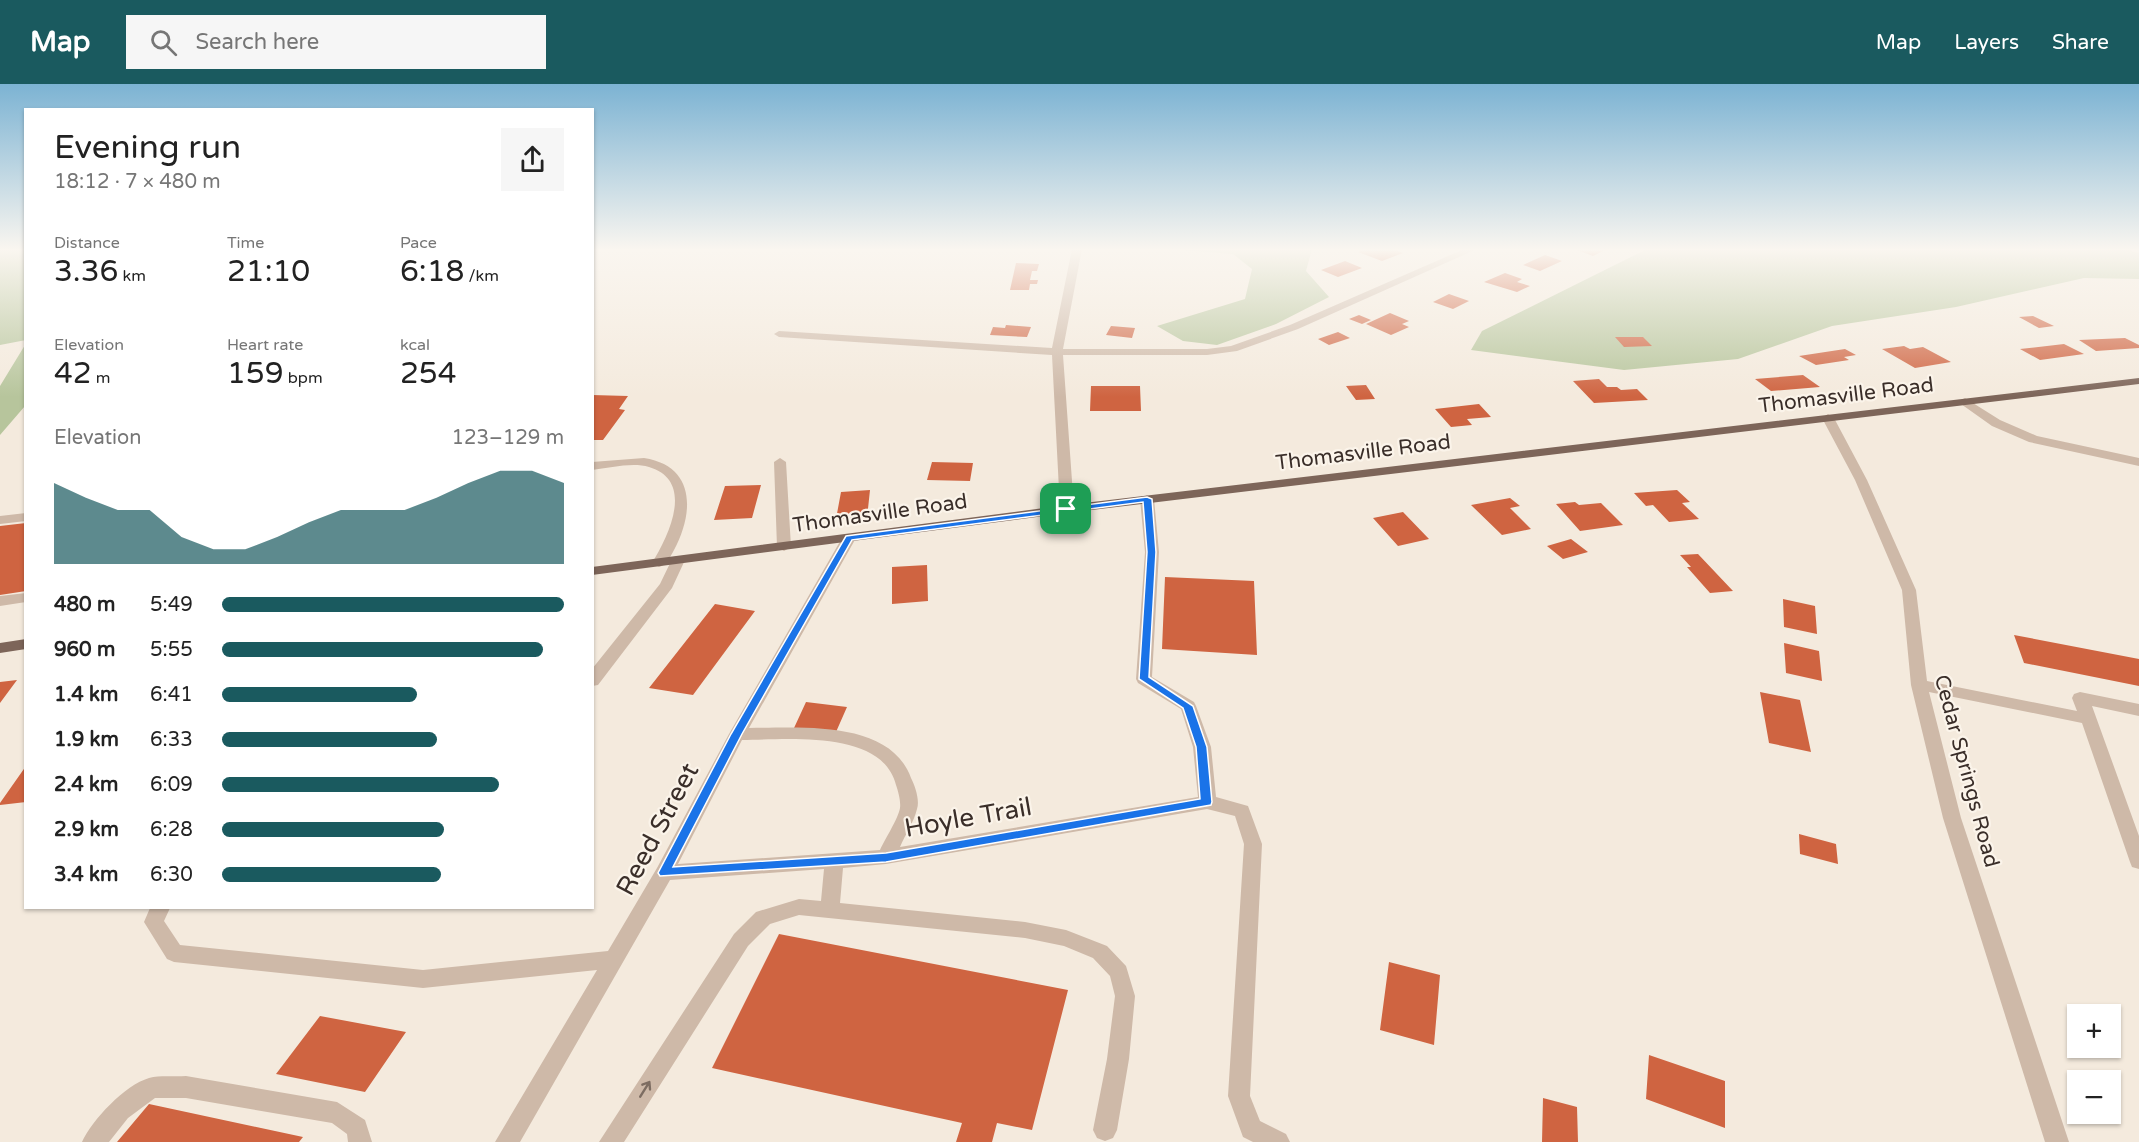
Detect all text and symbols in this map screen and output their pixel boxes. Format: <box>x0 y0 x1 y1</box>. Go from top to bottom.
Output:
search box <box>126 15 546 69</box>
text: Map <box>30 25 90 59</box>
icon: search <box>147 26 180 59</box>
text: Search here <box>195 29 319 55</box>
text: Map <box>1876 30 1921 55</box>
text: Layers <box>1954 30 2019 55</box>
text: Share <box>2052 30 2109 55</box>
text: Evening run <box>54 128 241 167</box>
button: share <box>501 128 564 191</box>
text: 18:12 · 7 × 480 m <box>54 170 221 194</box>
text: Distance <box>54 233 120 253</box>
text: Time <box>227 233 264 253</box>
text: Pace <box>400 233 437 253</box>
text: 3.36 <box>54 253 118 290</box>
text: 21:10 <box>227 253 310 290</box>
text: 6:18 <box>400 253 464 290</box>
text: km <box>118 266 146 286</box>
text: /km <box>464 266 499 286</box>
text: Elevation <box>54 335 124 355</box>
text: Heart rate <box>227 335 303 355</box>
text: kcal <box>400 335 430 355</box>
text: 42 <box>54 355 92 392</box>
text: 159 <box>227 355 284 392</box>
text: 254 <box>400 355 457 392</box>
text: m <box>92 368 111 388</box>
text: bpm <box>284 368 323 388</box>
street label: Thomasville Road <box>1757 372 1935 419</box>
text: Elevation <box>54 426 141 450</box>
text: 123–129 m <box>451 426 564 450</box>
street label: Thomasville Road <box>1274 429 1452 476</box>
pin <box>1040 483 1091 534</box>
street label: Thomasville Road <box>791 489 969 538</box>
icon: arrive <box>1049 492 1082 525</box>
text: 480 m <box>54 593 115 617</box>
text: 5:49 <box>150 593 193 617</box>
text: 960 m <box>54 638 115 662</box>
text: 5:55 <box>150 638 193 662</box>
street label: Cedar Springs Road <box>1929 672 2004 870</box>
text: 1.4 km <box>54 683 118 707</box>
text: 6:41 <box>150 683 193 707</box>
text: 1.9 km <box>54 728 119 752</box>
text: 6:33 <box>150 728 193 752</box>
street label: Reed Street <box>610 758 705 901</box>
text: 2.4 km <box>54 773 118 797</box>
text: 6:09 <box>150 773 193 797</box>
street label: Hoyle Trail <box>902 791 1034 844</box>
text: 2.9 km <box>54 818 119 842</box>
text: 6:28 <box>150 818 193 842</box>
text: 3.4 km <box>54 863 118 887</box>
text: 6:30 <box>150 863 193 887</box>
map controls <box>2067 1004 2121 1124</box>
button: + <box>2067 1004 2121 1058</box>
button: − <box>2067 1070 2121 1124</box>
one-way arrow <box>639 1081 651 1098</box>

